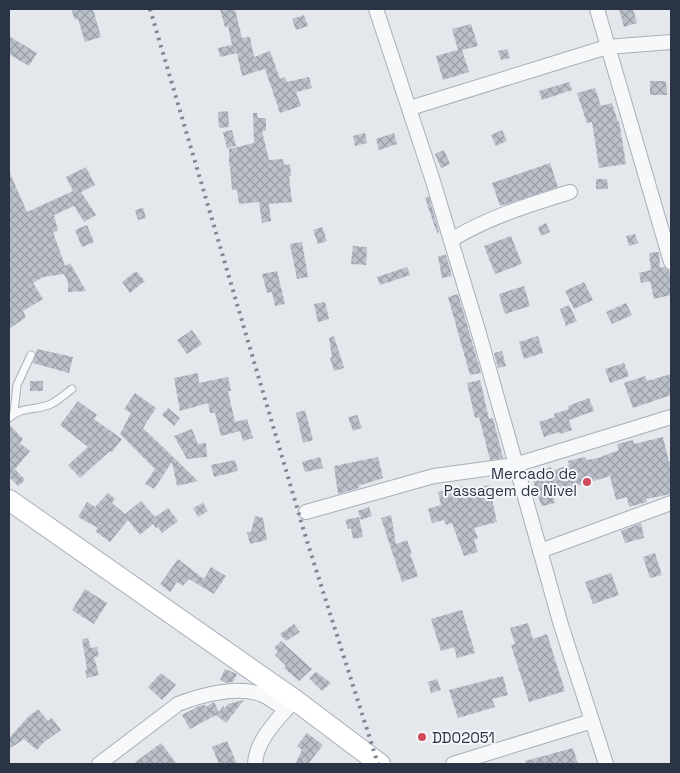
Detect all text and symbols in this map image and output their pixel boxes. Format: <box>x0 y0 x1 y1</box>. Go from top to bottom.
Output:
place label: Mercado de Passagem de Nivel <box>444 464 577 500</box>
marker: Mercado de Passagem de Nivel <box>581 476 593 488</box>
place label: DD02051 <box>432 728 495 747</box>
marker: DD02051 <box>416 731 428 743</box>

